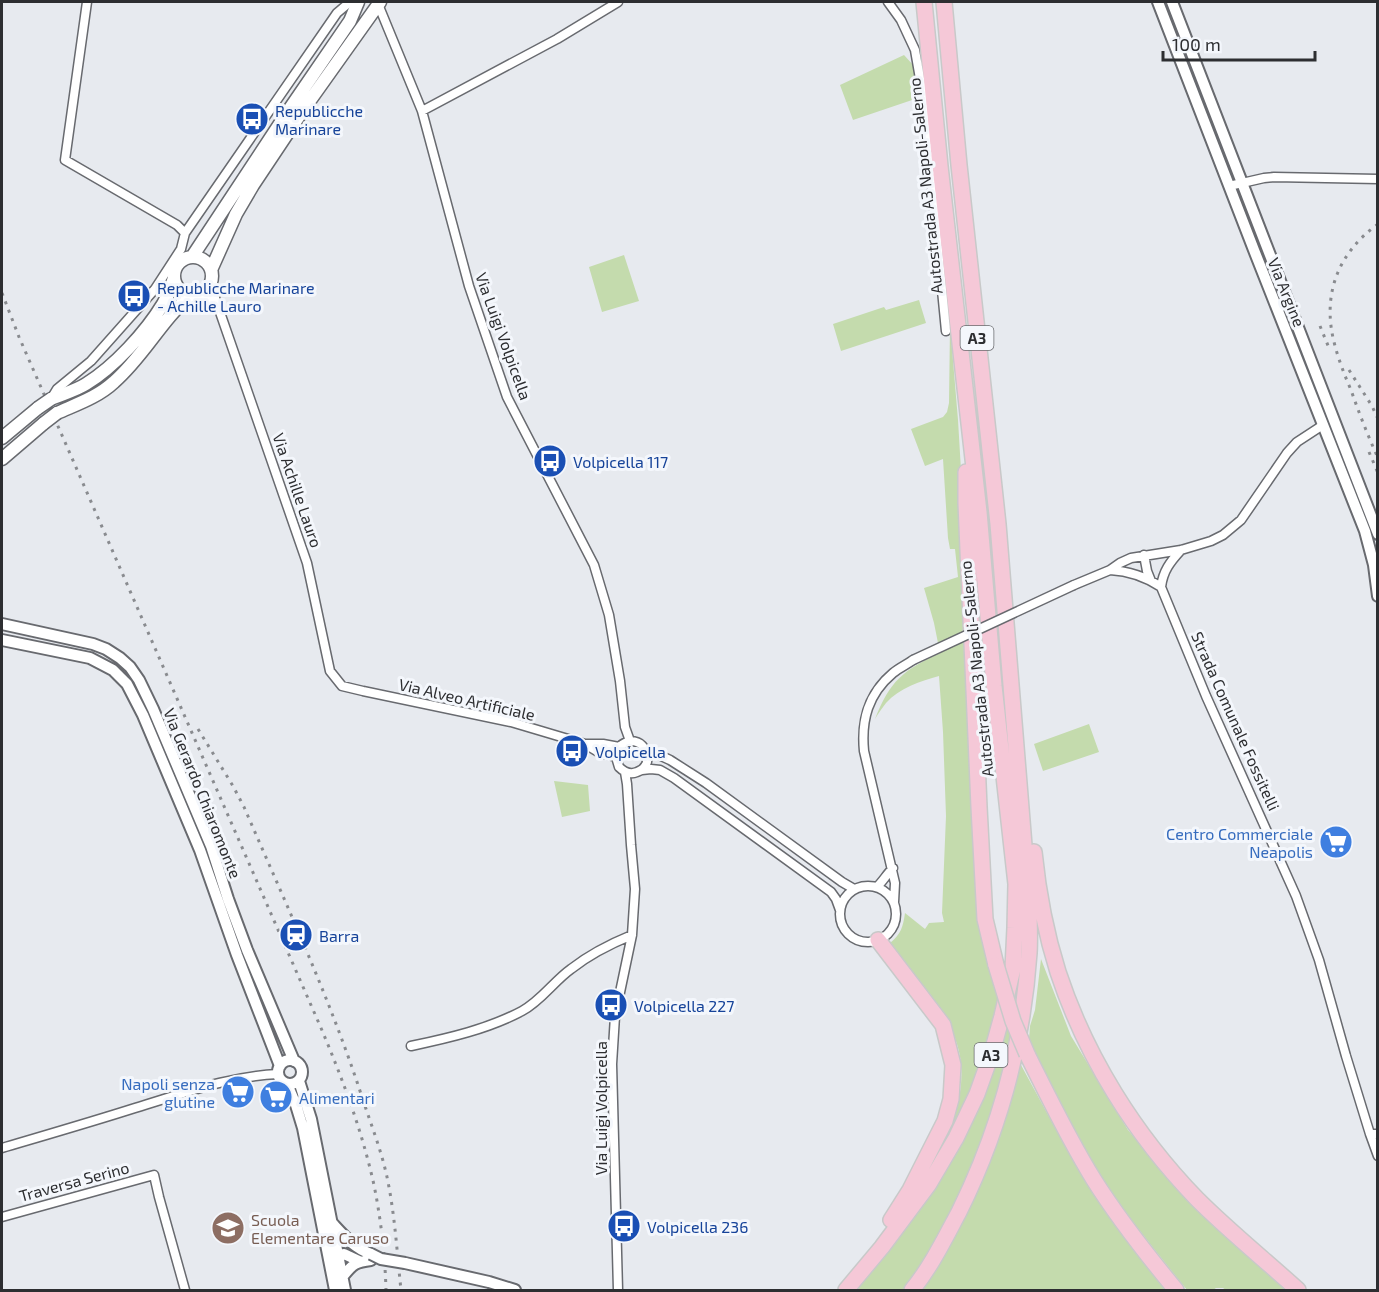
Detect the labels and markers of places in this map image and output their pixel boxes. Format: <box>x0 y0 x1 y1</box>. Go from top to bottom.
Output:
bus stop icon: Republicche Marinare <box>234 101 270 137</box>
place label: Republicche Marinare <box>275 101 363 138</box>
bus stop icon: Republicche Marinare - Achille Lauro <box>116 278 152 314</box>
place label: Republicche Marinare - Achille Lauro <box>157 278 315 315</box>
bus stop icon: Volpicella 117 <box>532 443 568 479</box>
place label: Volpicella 117 <box>573 452 668 471</box>
bus stop icon: Volpicella <box>554 733 590 769</box>
place label: Volpicella <box>595 742 666 761</box>
place label: Centro Commerciale Neapolis <box>1166 824 1313 861</box>
supermarket icon: Centro Commerciale Neapolis <box>1318 824 1354 860</box>
station icon: Barra <box>278 917 314 953</box>
place label: Barra <box>319 926 359 945</box>
bus stop icon: Volpicella 227 <box>593 987 629 1023</box>
place label: Volpicella 227 <box>634 996 735 1015</box>
place label: Napoli senza glutine <box>121 1074 215 1111</box>
supermarket icon: Napoli senza glutine <box>220 1074 256 1110</box>
supermarket icon: Alimentari <box>258 1079 294 1115</box>
place label: Alimentari <box>299 1088 375 1107</box>
bus stop icon: Volpicella 236 <box>606 1208 642 1244</box>
school or university icon: Scuola Elementare Caruso <box>210 1210 246 1246</box>
place label: Scuola Elementare Caruso <box>251 1210 389 1247</box>
place label: Volpicella 236 <box>647 1217 748 1236</box>

